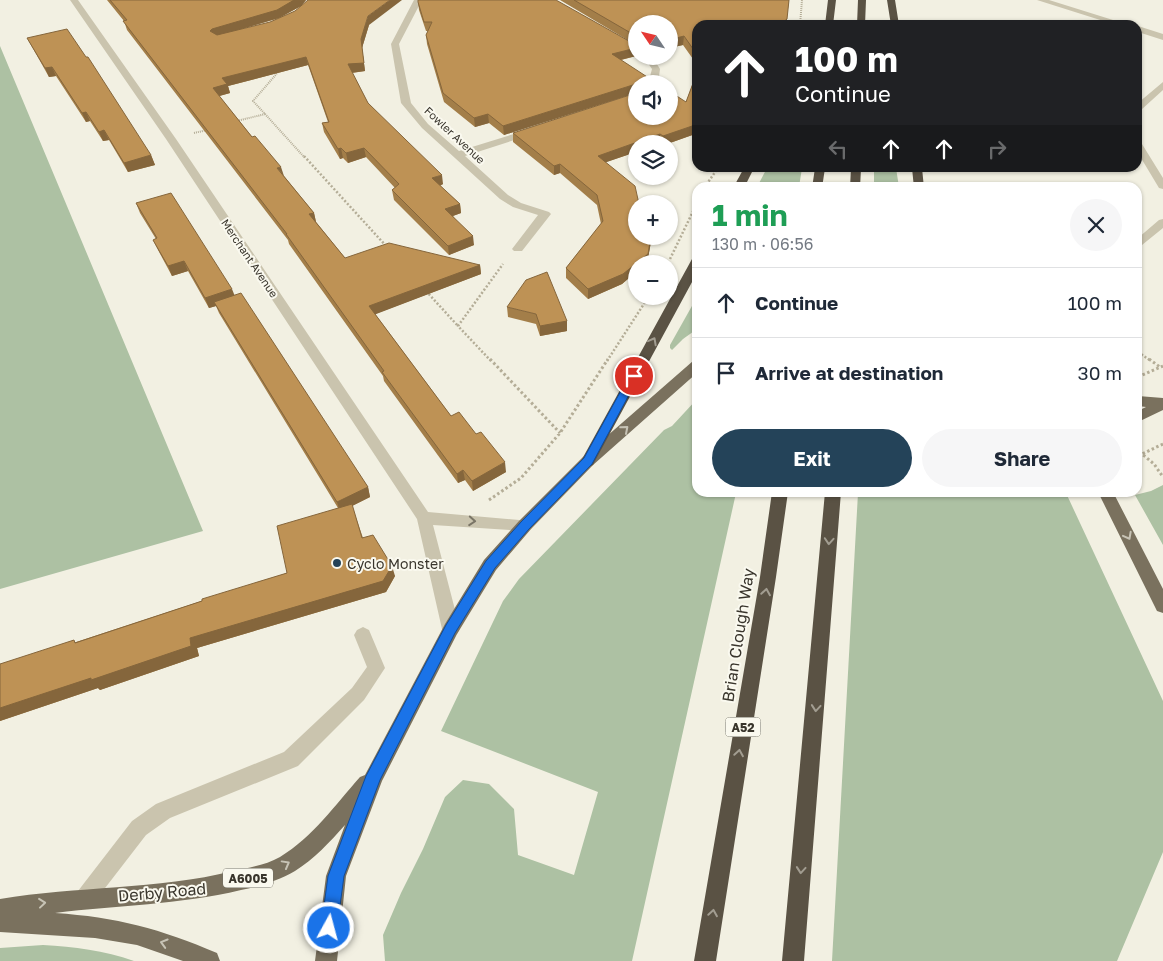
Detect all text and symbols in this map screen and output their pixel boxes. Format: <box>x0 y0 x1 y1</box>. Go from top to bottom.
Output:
north arrow <box>628 15 678 65</box>
map controls <box>628 15 678 305</box>
text: 100 m <box>795 38 898 80</box>
icon: ahead <box>712 40 777 105</box>
button: sound <box>628 75 678 125</box>
text: Continue <box>795 80 891 107</box>
street label: Fowler Avenue <box>422 104 488 166</box>
button: layers <box>628 135 678 185</box>
icon: left <box>824 135 852 163</box>
icon: ahead <box>877 135 905 163</box>
icon: ahead <box>930 135 958 163</box>
icon: right <box>983 135 1011 163</box>
button: + <box>628 195 678 245</box>
text: 1 min <box>712 197 788 233</box>
button: close <box>1070 199 1122 251</box>
street label: Merchant Avenue <box>219 216 281 300</box>
text: 130 m · 06:56 <box>712 234 813 254</box>
button: − <box>628 255 678 305</box>
icon: ahead <box>712 289 740 317</box>
text: Continue <box>755 291 838 314</box>
text: 100 m <box>1068 291 1122 314</box>
one-way arrow <box>647 338 657 347</box>
pin <box>613 355 655 397</box>
icon: arrive <box>712 359 740 387</box>
text: Arrive at destination <box>755 361 943 384</box>
text: 30 m <box>1078 361 1122 384</box>
icon: arrive <box>620 362 648 390</box>
one-way arrow <box>619 426 628 435</box>
button: Exit <box>712 429 912 487</box>
button: Share <box>922 429 1122 487</box>
one-way arrow <box>468 516 476 527</box>
one-way arrow <box>1122 530 1132 539</box>
one-way arrow <box>824 537 835 545</box>
place label: Cyclo Monster <box>347 555 444 572</box>
marker: Cyclo Monster <box>331 557 343 569</box>
street label: Brian Clough Way <box>718 567 758 703</box>
one-way arrow <box>760 588 770 597</box>
one-way arrow <box>811 705 822 713</box>
road number: A52 <box>726 718 760 736</box>
one-way arrow <box>734 748 744 757</box>
one-way arrow <box>281 860 290 870</box>
one-way arrow <box>796 866 807 874</box>
road number: A6005 <box>223 868 273 888</box>
street label: Derby Road <box>117 878 207 906</box>
one-way arrow <box>38 898 46 909</box>
position arrow <box>302 901 354 953</box>
one-way arrow <box>707 909 717 917</box>
one-way arrow <box>160 938 169 948</box>

